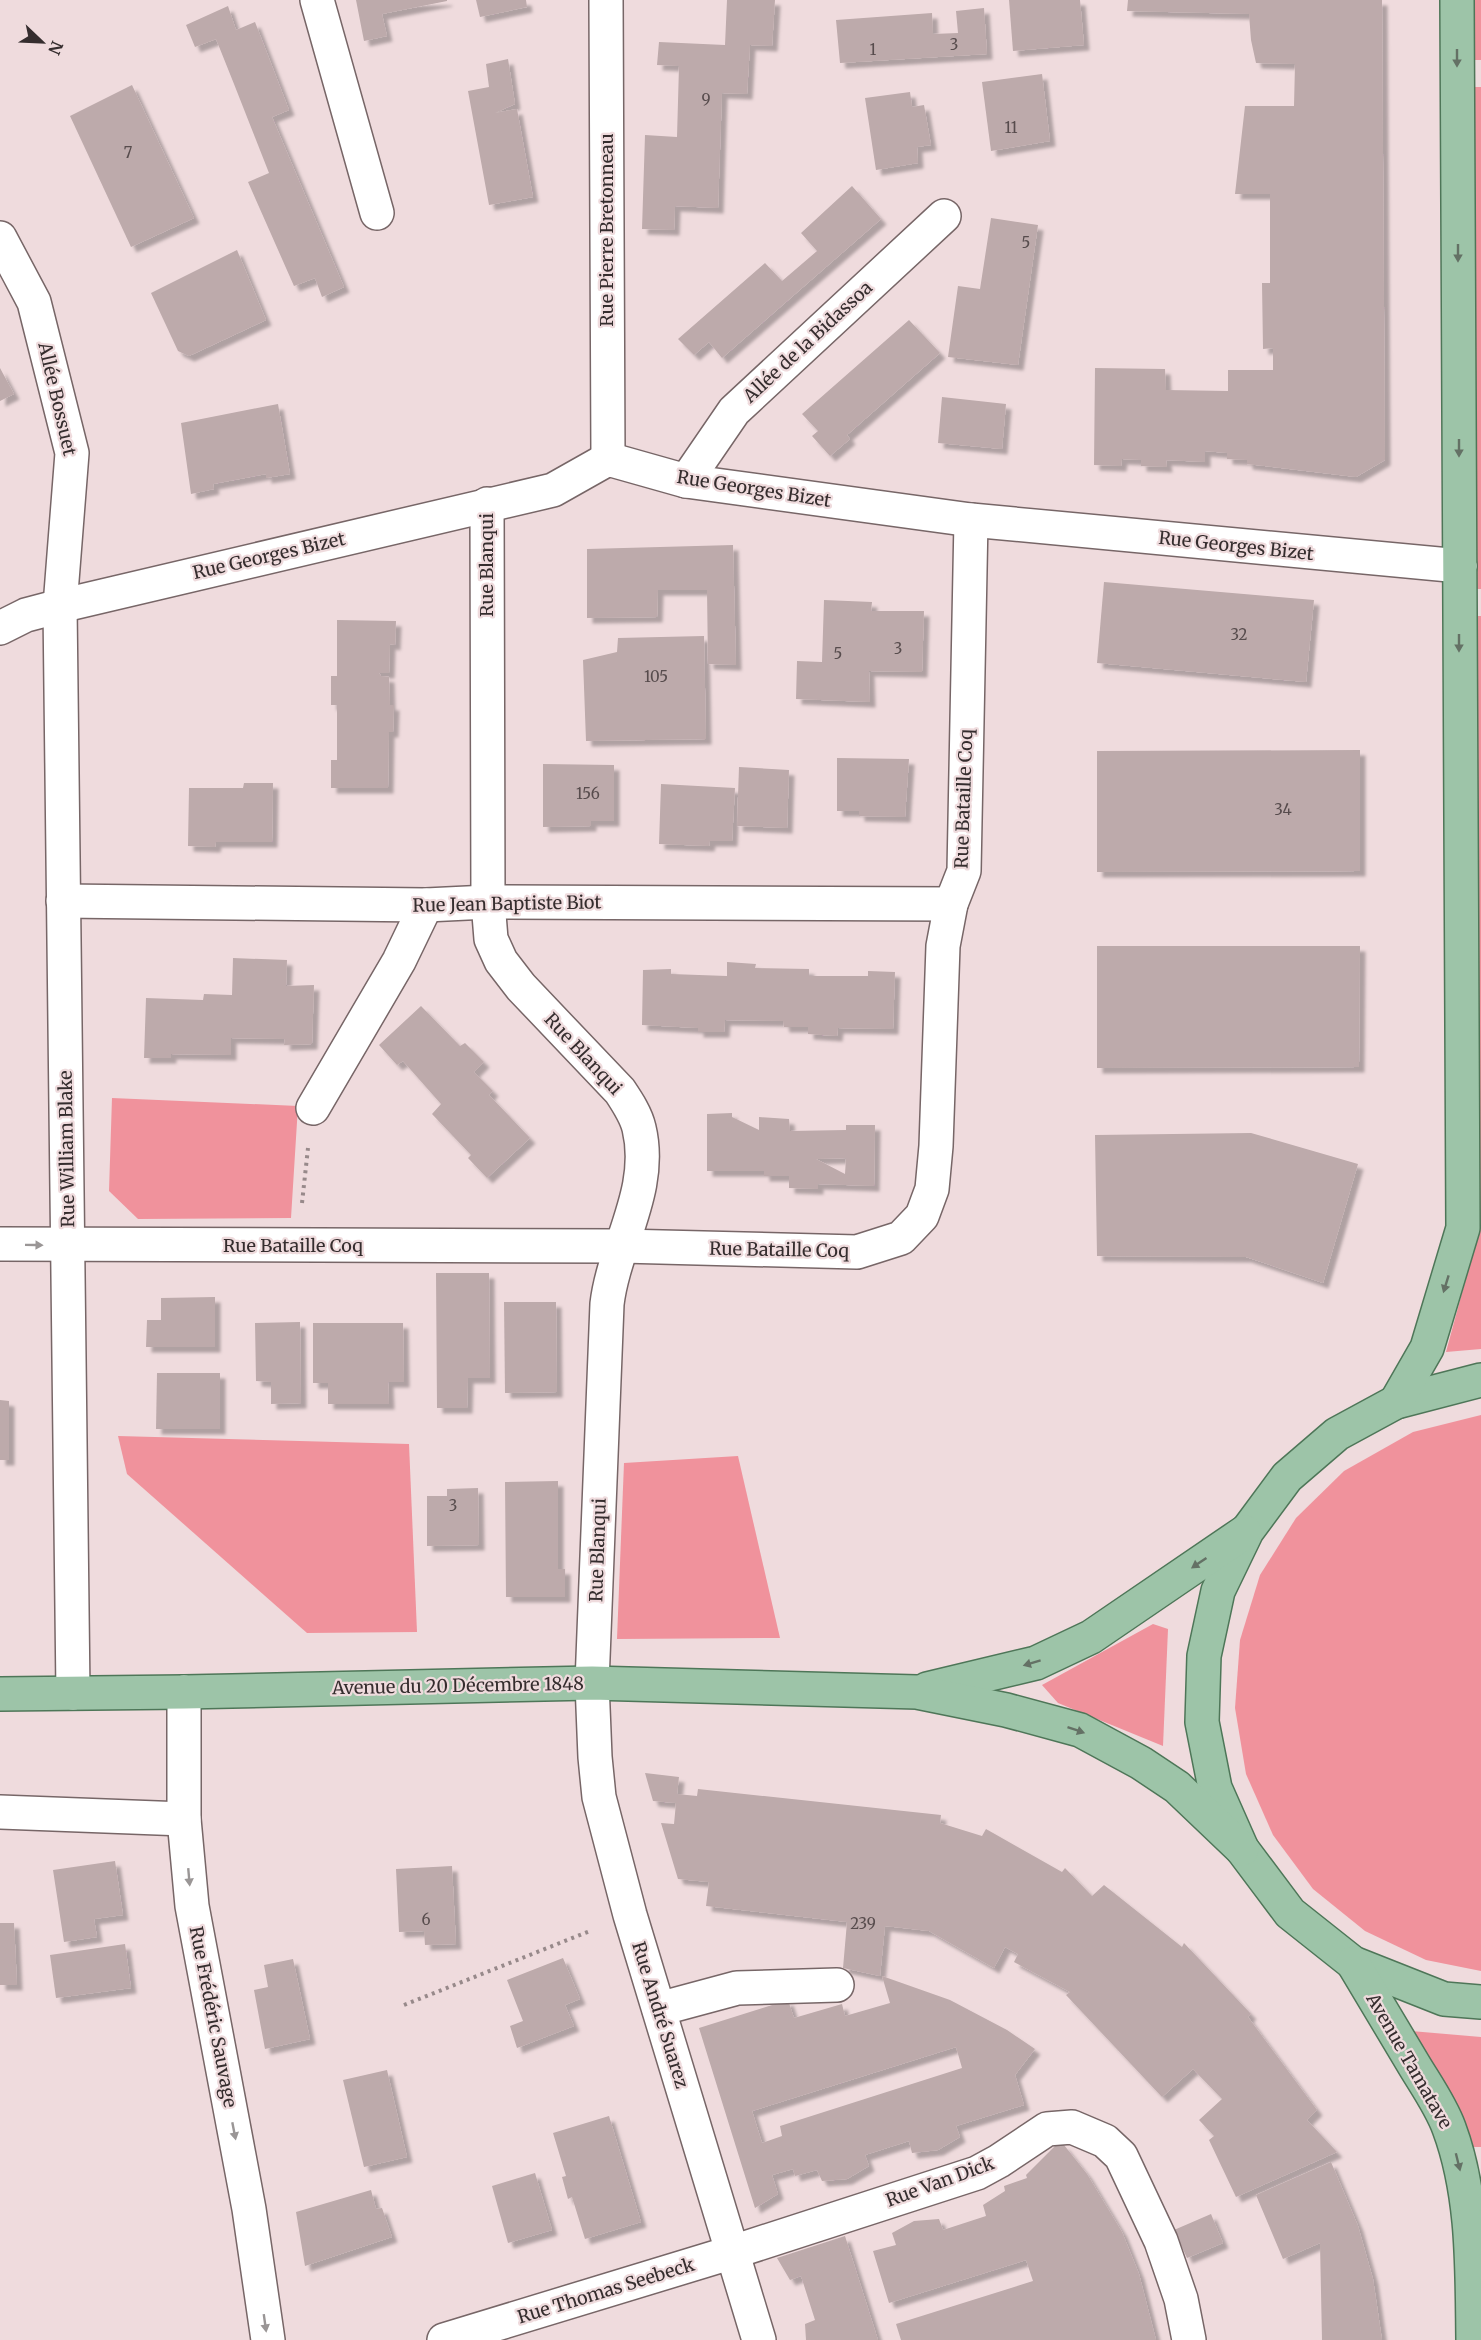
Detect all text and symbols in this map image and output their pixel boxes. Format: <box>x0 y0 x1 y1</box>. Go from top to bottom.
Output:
north arrow <box>12 12 72 72</box>
house number: 3 <box>950 35 958 54</box>
text: N <box>44 38 67 58</box>
house number: 1 <box>870 40 877 59</box>
one-way arrow <box>1452 49 1462 68</box>
house number: 9 <box>701 90 711 109</box>
house number: 11 <box>1004 118 1018 137</box>
street label: Rue Pierre Bretonneau <box>595 133 618 327</box>
house number: 7 <box>124 143 133 162</box>
house number: 5 <box>1022 233 1030 252</box>
one-way arrow <box>1453 244 1463 263</box>
street label: Allée de la Bidassoa <box>738 276 877 408</box>
street label: Allée Bossuet <box>33 339 82 458</box>
one-way arrow <box>1454 439 1464 458</box>
street label: Rue Georges Bizet <box>675 465 833 512</box>
street label: Rue Blanqui <box>475 513 498 617</box>
street label: Rue Georges Bizet <box>1157 526 1315 565</box>
street label: Rue Georges Bizet <box>190 527 347 584</box>
house number: 32 <box>1230 625 1248 644</box>
one-way arrow <box>1454 634 1464 653</box>
house number: 3 <box>894 639 902 658</box>
house number: 5 <box>834 644 842 663</box>
house number: 105 <box>644 667 668 686</box>
street label: Rue Bataille Coq <box>950 728 977 869</box>
house number: 156 <box>576 784 600 803</box>
house number: 34 <box>1274 800 1292 819</box>
street label: Rue Jean Baptiste Biot <box>412 890 602 917</box>
street label: Rue Blanqui <box>540 1008 627 1100</box>
street label: Rue William Blake <box>54 1070 79 1228</box>
street label: Rue Bataille Coq <box>223 1234 363 1257</box>
street label: Rue Bataille Coq <box>709 1237 849 1262</box>
one-way arrow <box>25 1240 44 1250</box>
one-way arrow <box>1441 1275 1450 1293</box>
house number: 3 <box>449 1496 457 1515</box>
street label: Rue Blanqui <box>584 1497 611 1602</box>
one-way arrow <box>1191 1558 1207 1569</box>
one-way arrow <box>1023 1659 1041 1668</box>
street label: Avenue du 20 Décembre 1848 <box>331 1672 584 1699</box>
one-way arrow <box>1067 1725 1085 1735</box>
one-way arrow <box>184 1867 194 1886</box>
house number: 6 <box>421 1910 431 1929</box>
house number: 239 <box>850 1914 876 1933</box>
street label: Rue Frédéric Sauvage <box>185 1924 242 2109</box>
street label: Rue André Suarez <box>627 1939 694 2091</box>
street label: Avenue Tamatave <box>1361 1988 1458 2133</box>
one-way arrow <box>230 2122 239 2141</box>
street label: Rue Van Dick <box>883 2151 998 2212</box>
one-way arrow <box>1454 2153 1464 2172</box>
street label: Rue Thomas Seebeck <box>515 2252 698 2328</box>
one-way arrow <box>261 2314 270 2333</box>

